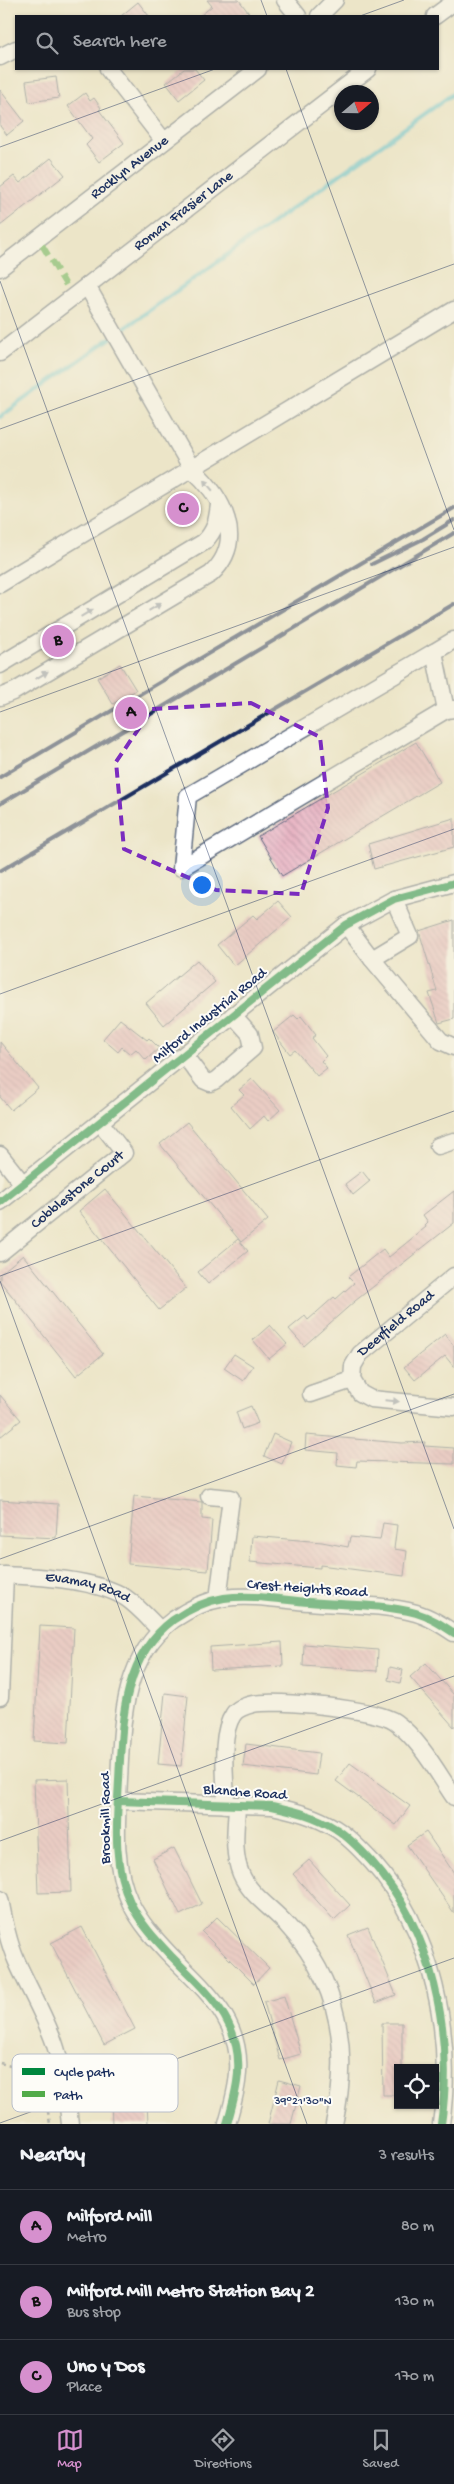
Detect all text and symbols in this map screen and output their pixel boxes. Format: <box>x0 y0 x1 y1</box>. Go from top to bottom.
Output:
search box <box>15 15 439 70</box>
icon: search <box>33 29 61 57</box>
text: Search here <box>73 31 167 54</box>
north arrow <box>334 85 379 130</box>
street label: Rocklyn Avenue <box>87 132 173 204</box>
street label: Roman Frasier Lane <box>130 167 237 255</box>
one-way arrow <box>202 479 213 492</box>
pin: C <box>167 490 199 528</box>
one-way arrow <box>149 603 162 612</box>
one-way arrow <box>80 608 93 617</box>
pin: B <box>42 622 74 660</box>
one-way arrow <box>36 670 49 679</box>
pin: A <box>115 694 147 732</box>
your location <box>189 872 215 898</box>
street label: Milford Industrial Road <box>149 964 272 1068</box>
street label: Cobblestone Court <box>27 1146 130 1233</box>
street label: Deerfield Road <box>353 1286 439 1362</box>
one-way arrow <box>384 1398 400 1406</box>
street label: Evamay Road <box>44 1569 135 1608</box>
street label: Crest Heights Road <box>246 1576 369 1602</box>
street label: Brookmill Road <box>97 1771 115 1865</box>
street label: Blanche Road <box>202 1781 289 1805</box>
legend <box>12 2054 178 2112</box>
map controls <box>394 2064 439 2109</box>
button: locate <box>394 2064 439 2109</box>
text: Cycle path <box>54 2065 115 2082</box>
text: Path <box>53 2088 83 2105</box>
text: 39°21'30"N <box>273 2095 332 2109</box>
text: Nearby <box>20 2144 85 2169</box>
text: 3 results <box>379 2147 434 2166</box>
text: Milford Mill <box>67 2206 152 2229</box>
text: A <box>31 2218 41 2237</box>
text: 80 m <box>401 2218 434 2237</box>
text: Metro <box>67 2229 107 2248</box>
text: Milford Mill Metro Station Bay 2 <box>67 2281 314 2304</box>
text: B <box>32 2293 40 2312</box>
text: 130 m <box>395 2293 434 2312</box>
text: Bus stop <box>67 2304 121 2323</box>
text: Uno y Dos <box>67 2356 144 2379</box>
text: C <box>32 2368 40 2387</box>
text: 170 m <box>395 2368 434 2387</box>
text: Place <box>67 2379 102 2398</box>
tab: Map <box>56 2426 84 2473</box>
tab: Directions <box>195 2426 252 2473</box>
tab: Saved <box>363 2426 398 2473</box>

